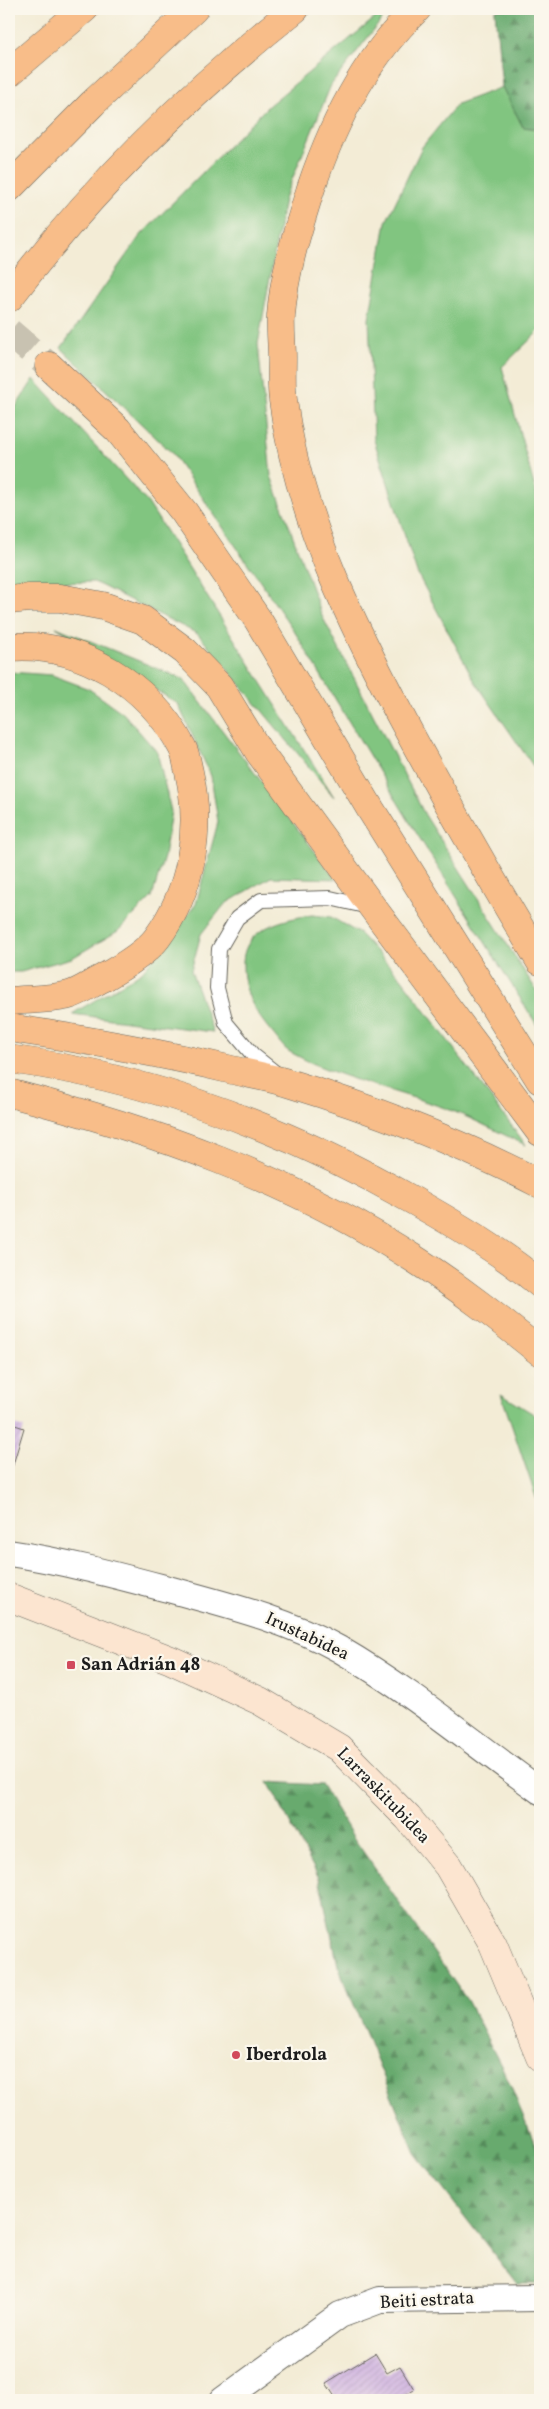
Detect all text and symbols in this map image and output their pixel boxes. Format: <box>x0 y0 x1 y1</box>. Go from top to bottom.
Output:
street label: Irustabidea <box>261 1607 353 1667</box>
place label: San Adrián 48 <box>81 1653 200 1678</box>
marker: San Adrián 48 <box>65 1659 77 1671</box>
street label: Larraskitubidea <box>330 1742 436 1850</box>
place label: Iberdrola <box>246 2043 327 2068</box>
marker: Iberdrola <box>230 2049 242 2061</box>
street label: Beiti estrata <box>379 2286 475 2316</box>

